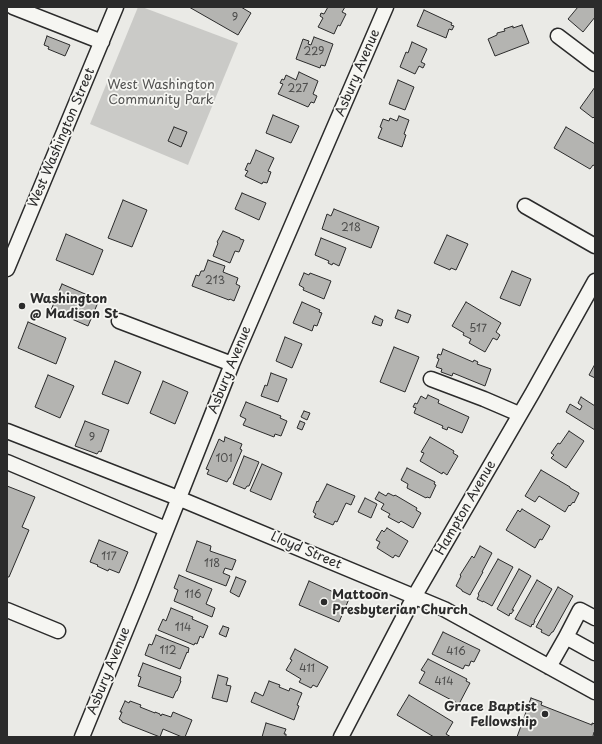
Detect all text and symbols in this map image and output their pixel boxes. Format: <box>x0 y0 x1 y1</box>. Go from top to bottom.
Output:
house number: 9 <box>232 11 238 25</box>
street label: Asbury Avenue <box>333 27 383 119</box>
house number: 229 <box>303 45 325 59</box>
street label: West Washington Street <box>25 66 99 210</box>
park label: West Washington Community Park <box>107 77 215 108</box>
house number: 227 <box>288 82 308 96</box>
house number: 218 <box>341 221 361 235</box>
house number: 213 <box>205 274 225 288</box>
place label: Washington @ Madison St <box>30 291 118 322</box>
marker: Washington @ Madison St <box>17 301 27 311</box>
house number: 517 <box>469 322 487 336</box>
street label: Asbury Avenue <box>205 324 255 416</box>
house number: 9 <box>89 431 95 445</box>
house number: 101 <box>215 452 233 466</box>
street label: Hampton Avenue <box>433 458 499 558</box>
street label: Lloyd Street <box>268 529 344 573</box>
house number: 117 <box>101 550 117 564</box>
house number: 118 <box>204 557 220 571</box>
place label: Mattoon Presbyterian Church <box>332 587 468 618</box>
house number: 116 <box>185 588 201 602</box>
marker: Mattoon Presbyterian Church <box>319 597 329 607</box>
house number: 114 <box>175 621 191 635</box>
street label: Asbury Avenue <box>84 625 134 717</box>
house number: 112 <box>159 644 177 658</box>
house number: 416 <box>446 645 466 659</box>
house number: 411 <box>299 662 315 676</box>
house number: 414 <box>435 675 453 689</box>
place label: Grace Baptist Fellowship <box>444 699 537 730</box>
marker: Grace Baptist Fellowship <box>540 709 550 719</box>

